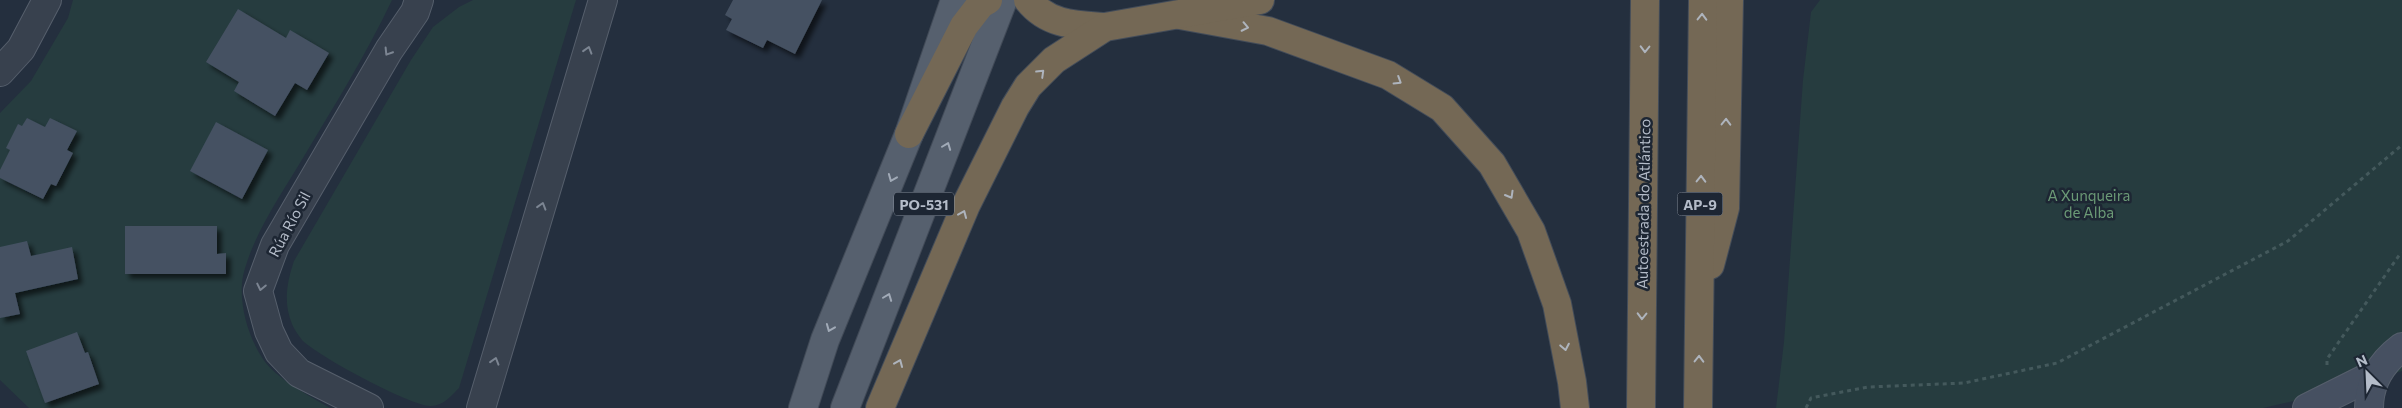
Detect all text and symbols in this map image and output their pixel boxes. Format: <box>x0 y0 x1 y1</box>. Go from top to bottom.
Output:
one-way arrow <box>1697 13 1707 20</box>
one-way arrow <box>1241 21 1250 32</box>
one-way arrow <box>1640 45 1650 53</box>
one-way arrow <box>583 46 593 55</box>
one-way arrow <box>385 47 394 56</box>
one-way arrow <box>1036 70 1045 79</box>
one-way arrow <box>1393 74 1402 84</box>
one-way arrow <box>1721 117 1732 125</box>
street label: Autoestrada do Atlántico <box>1633 119 1653 289</box>
one-way arrow <box>940 142 951 151</box>
one-way arrow <box>888 173 898 182</box>
one-way arrow <box>1696 175 1706 183</box>
park label: A Xunqueira de Alba <box>2048 186 2130 221</box>
street label: Rúa Río Sil <box>264 188 314 260</box>
one-way arrow <box>1503 190 1513 199</box>
road number: PO-531 <box>894 192 954 215</box>
road number: AP-9 <box>1678 192 1722 215</box>
one-way arrow <box>536 202 546 210</box>
one-way arrow <box>956 210 967 219</box>
one-way arrow <box>256 282 267 291</box>
one-way arrow <box>882 293 892 302</box>
one-way arrow <box>1637 312 1647 320</box>
one-way arrow <box>826 323 836 332</box>
one-way arrow <box>1559 342 1570 351</box>
north arrow <box>2342 348 2392 398</box>
text: N <box>2353 351 2370 371</box>
one-way arrow <box>1694 355 1704 363</box>
one-way arrow <box>490 358 500 366</box>
one-way arrow <box>892 359 903 368</box>

